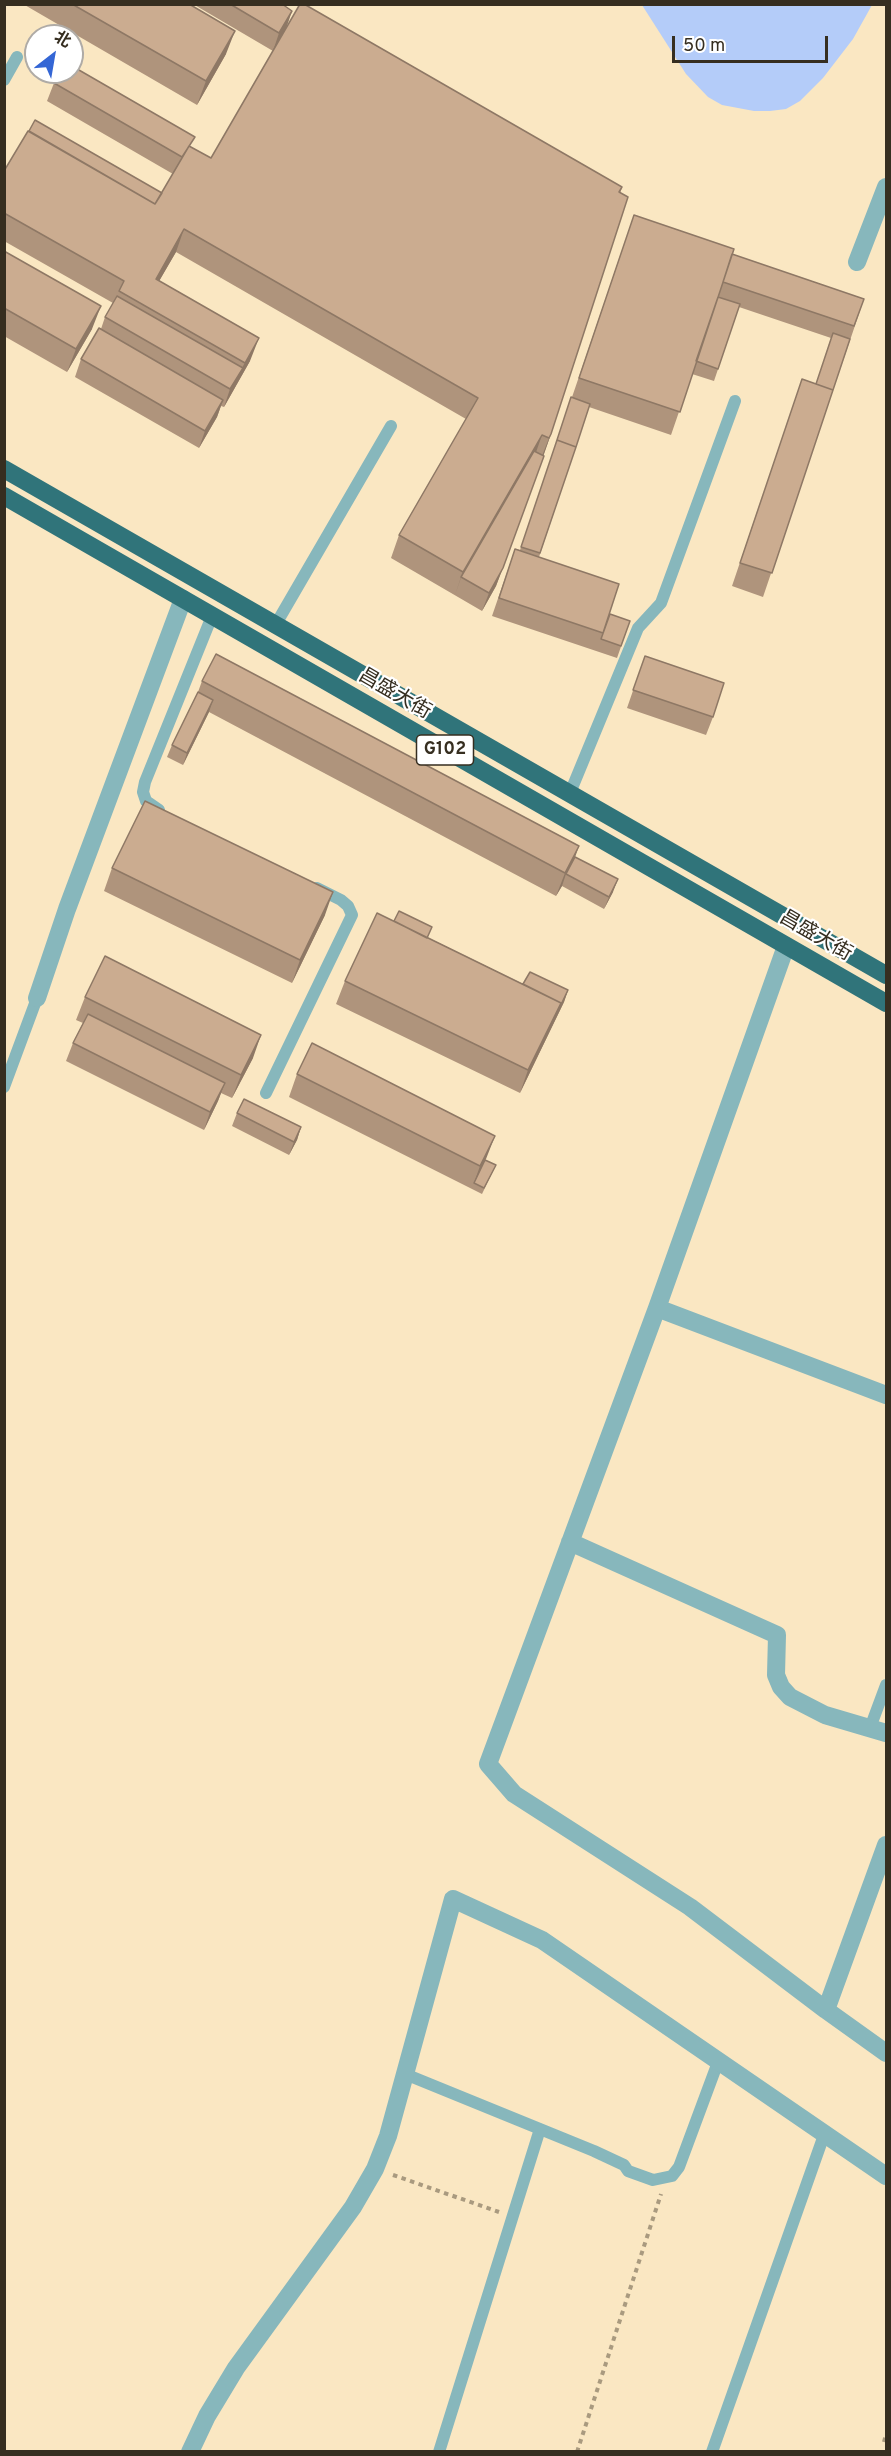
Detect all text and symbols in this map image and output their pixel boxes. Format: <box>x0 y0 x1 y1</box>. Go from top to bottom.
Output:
north arrow <box>24 24 84 84</box>
scale bar <box>675 24 831 62</box>
text: 北 <box>50 28 74 53</box>
text: 50 m <box>683 35 725 58</box>
street label: 昌盛大街 <box>353 665 435 725</box>
road number: G102 <box>416 735 474 765</box>
street label: 昌盛大街 <box>774 907 856 967</box>

